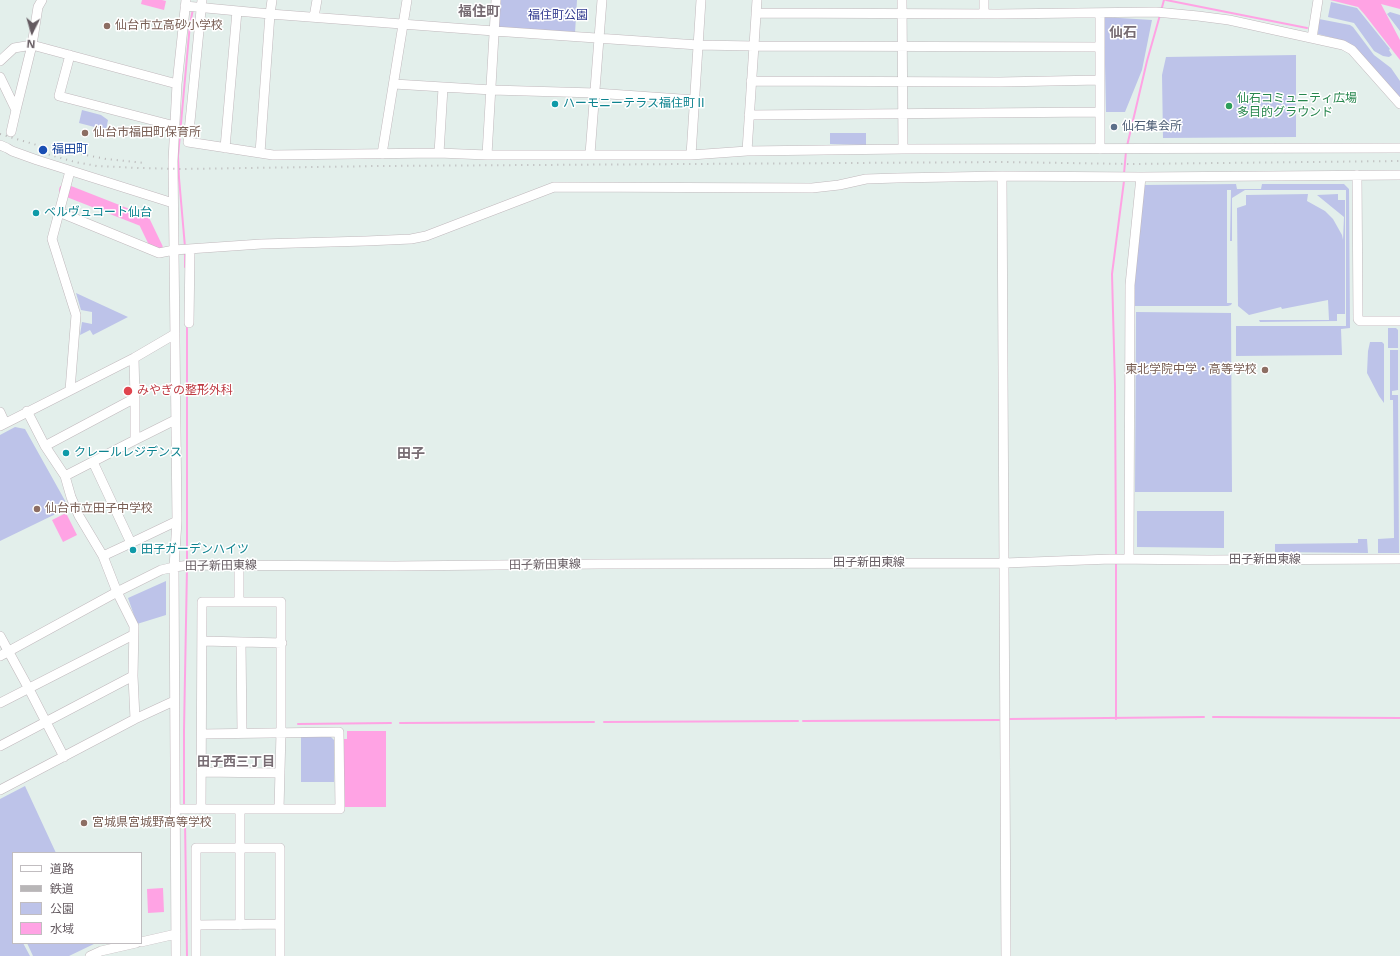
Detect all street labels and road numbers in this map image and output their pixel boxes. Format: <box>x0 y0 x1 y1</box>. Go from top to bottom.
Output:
street label: 田子新田東線 <box>1229 553 1301 567</box>
street label: 田子新田東線 <box>833 556 905 570</box>
street label: 田子新田東線 <box>509 557 581 573</box>
street label: 田子新田東線 <box>185 558 257 574</box>

